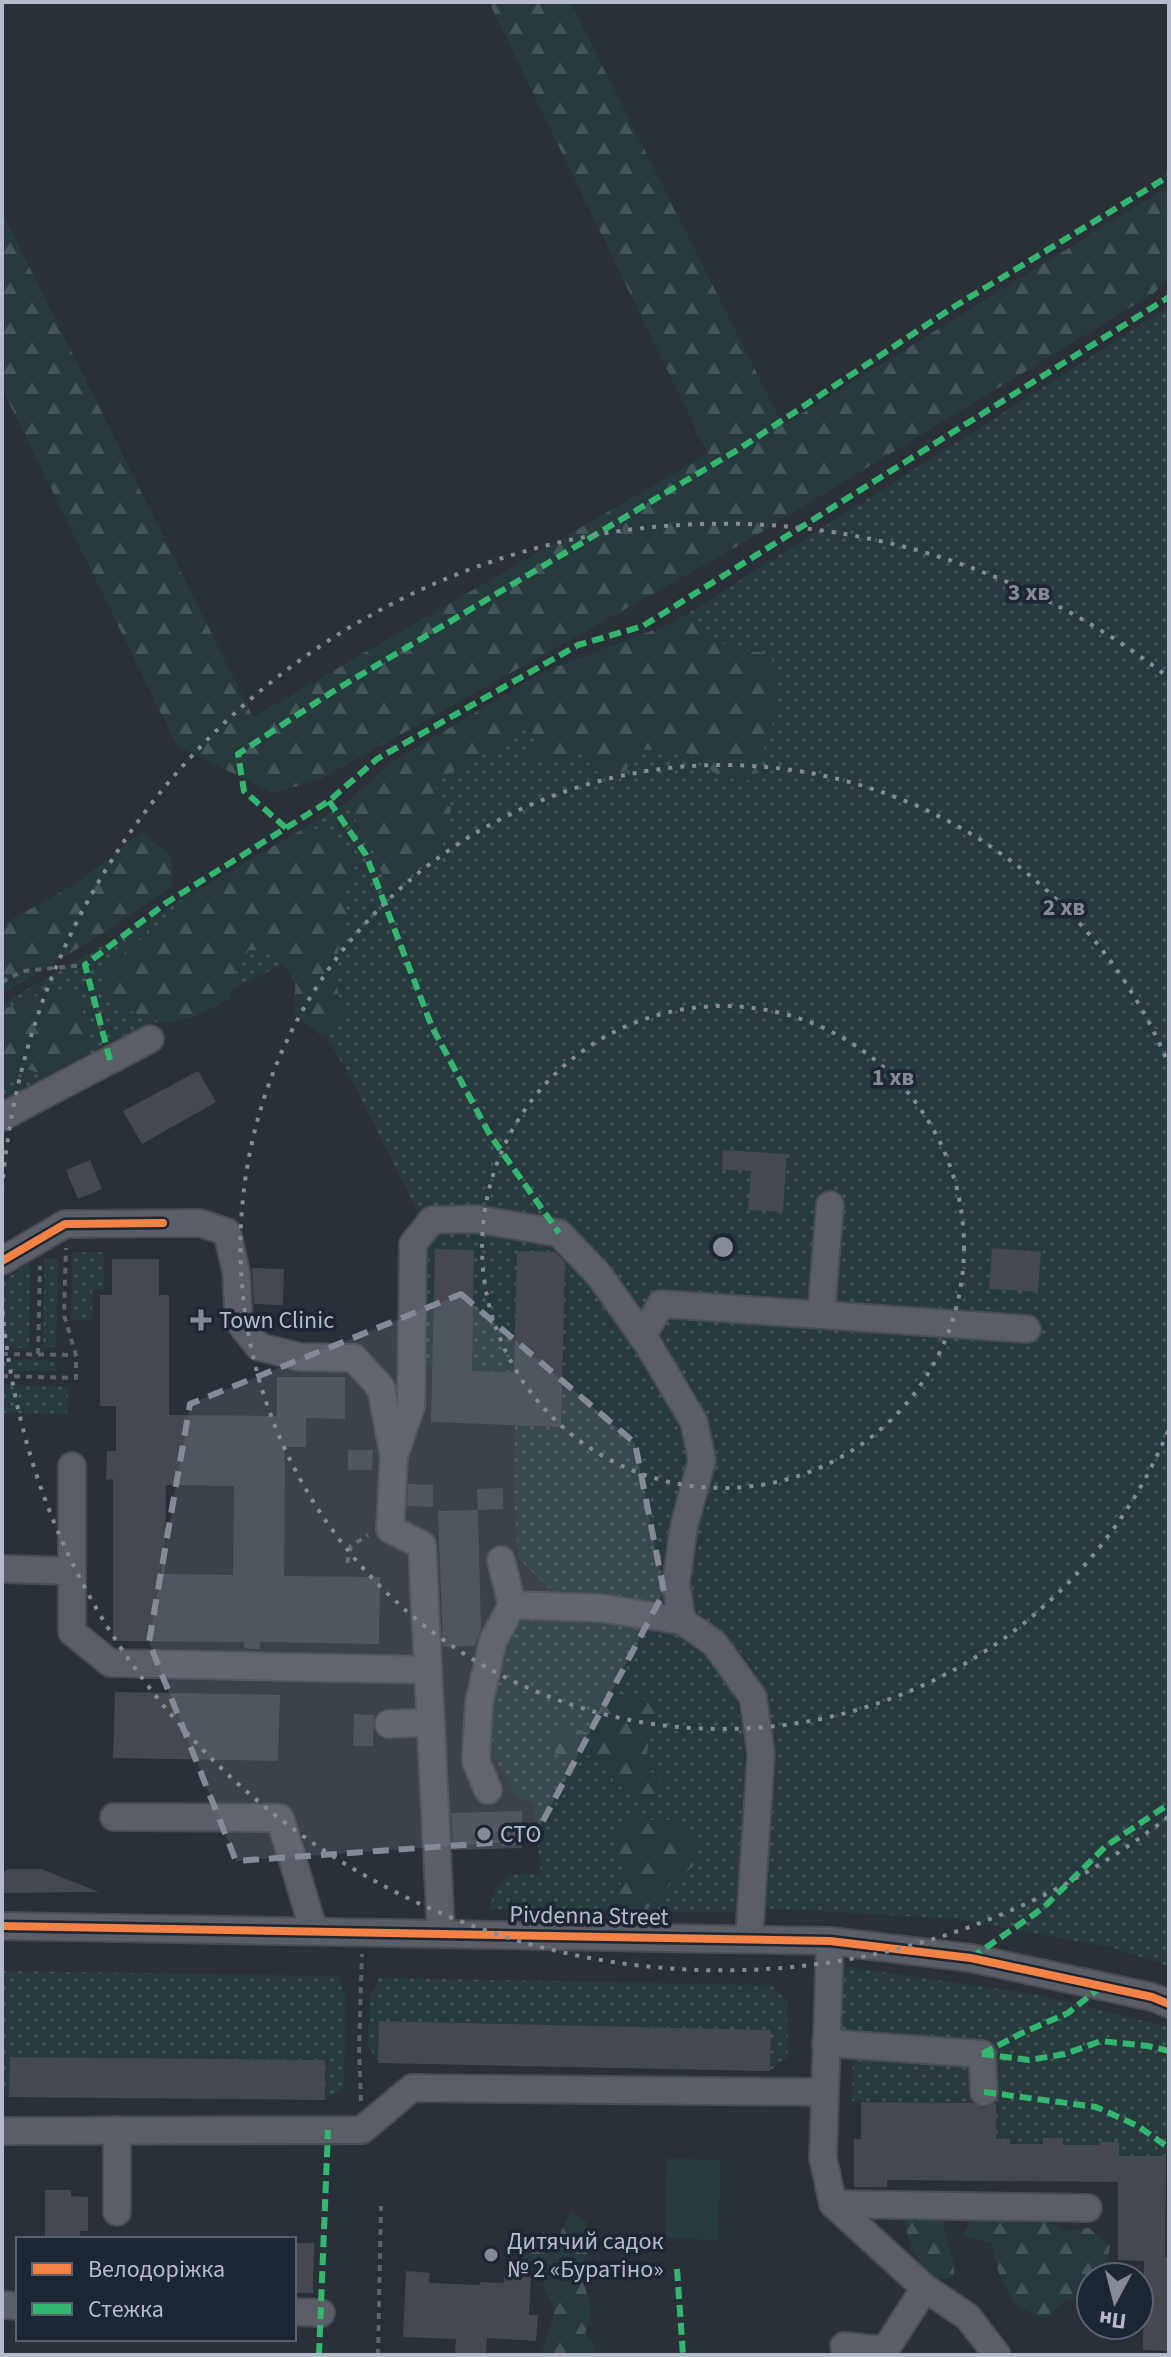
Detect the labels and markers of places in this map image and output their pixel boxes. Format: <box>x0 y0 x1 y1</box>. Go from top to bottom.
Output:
centre of rings <box>709 1233 737 1261</box>
place label: Town Clinic <box>219 1303 334 1338</box>
marker: Town Clinic <box>190 1309 212 1331</box>
place label: СТО <box>500 1817 542 1852</box>
marker: СТО <box>475 1825 493 1843</box>
place label: Дитячий садок № 2 «Буратіно» <box>507 2224 664 2287</box>
marker: Дитячий садок № 2 «Буратіно» <box>482 2246 500 2264</box>

